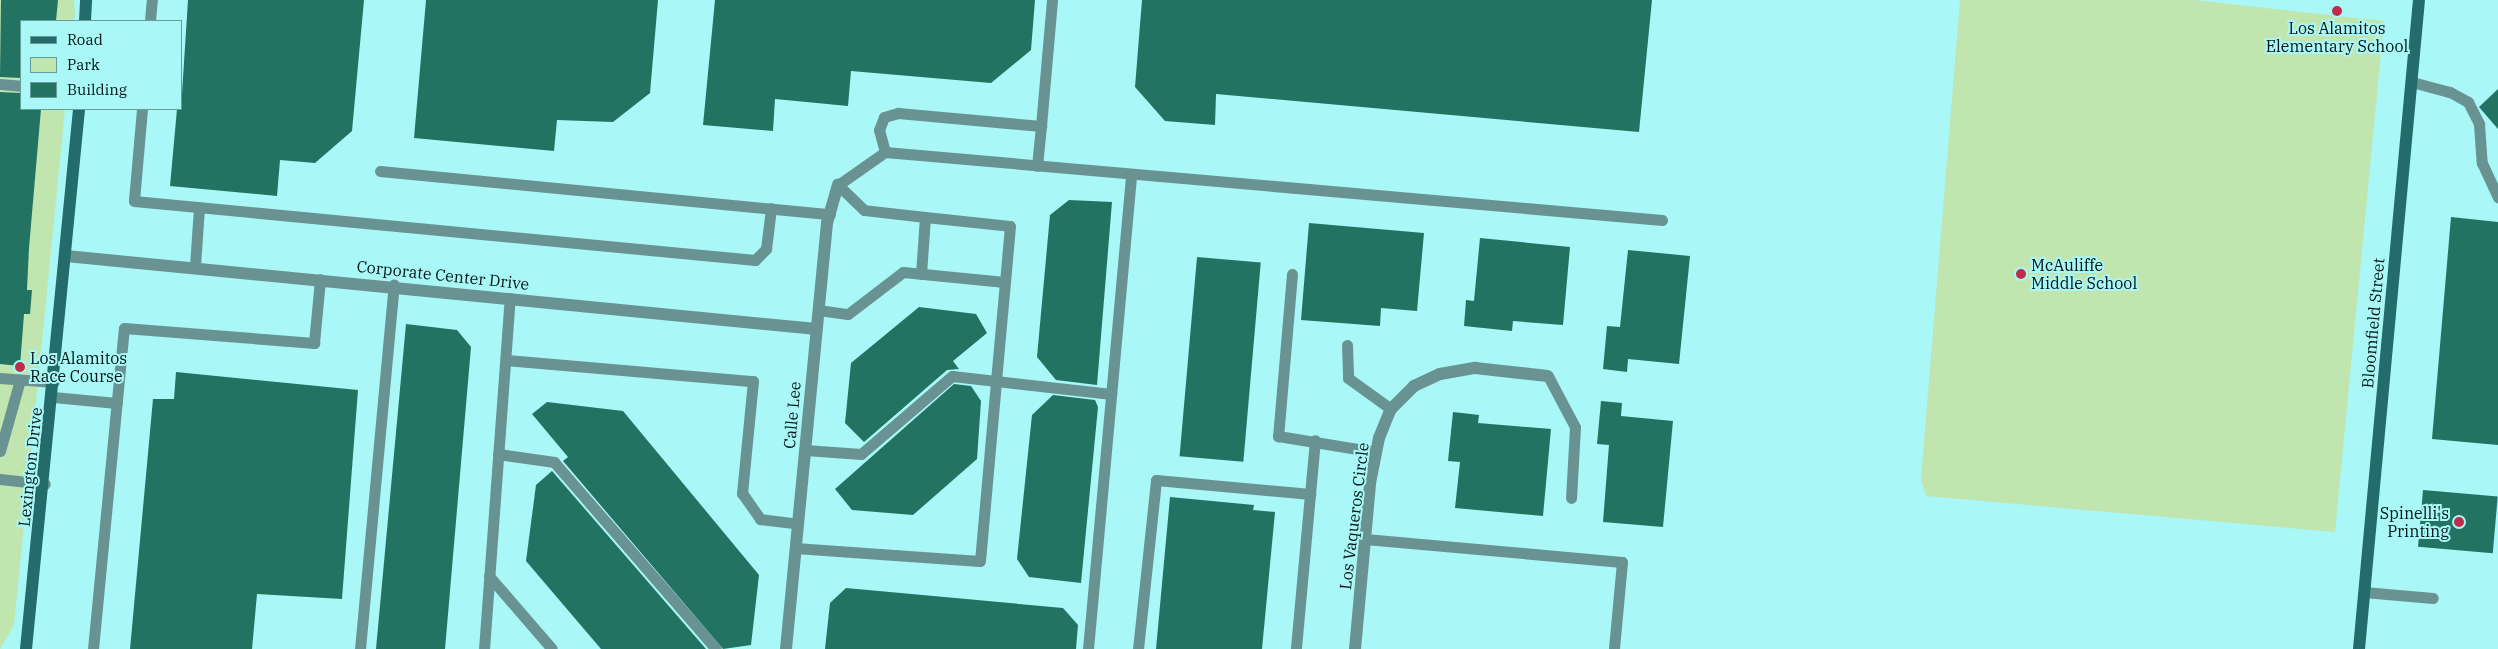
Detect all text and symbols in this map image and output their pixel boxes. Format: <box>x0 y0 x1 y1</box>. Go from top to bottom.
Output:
marker: Los Alamitos Elementary School <box>2331 5 2343 17</box>
place label: Los Alamitos Elementary School <box>2266 18 2408 56</box>
legend <box>20 20 182 110</box>
text: Road <box>67 30 103 49</box>
text: Park <box>67 55 100 74</box>
text: Building <box>67 80 127 99</box>
place label: McAuliffe Middle School <box>2031 255 2137 293</box>
street label: Corporate Center Drive <box>356 256 530 294</box>
street label: Bloomfield Street <box>2358 257 2388 389</box>
marker: McAuliffe Middle School <box>2015 268 2027 280</box>
place label: Los Alamitos Race Course <box>30 348 127 386</box>
marker: Los Alamitos Race Course <box>14 361 26 373</box>
street label: Calle Lee <box>779 381 805 449</box>
street label: Lexington Drive <box>14 406 46 528</box>
street label: Los Vaqueros Circle <box>1335 441 1373 591</box>
place label: Spinelli's Printing <box>2380 503 2449 541</box>
marker: Spinelli's Printing <box>2453 516 2465 528</box>

